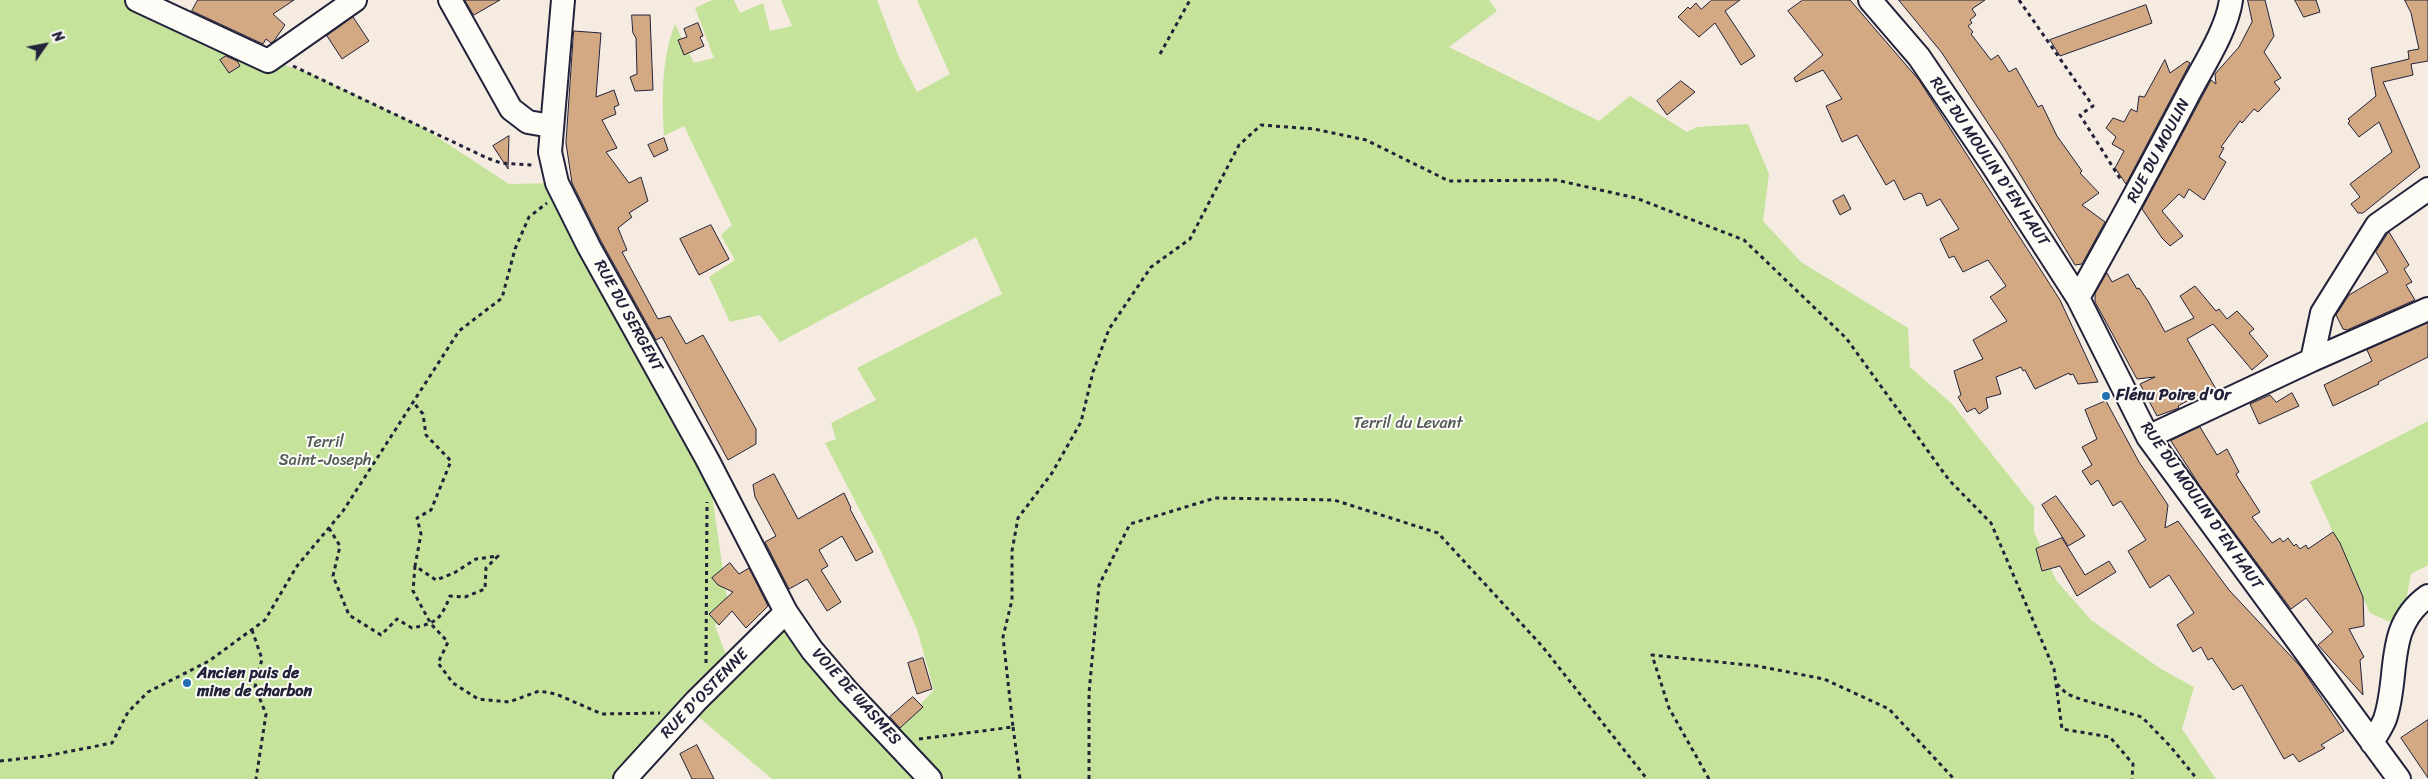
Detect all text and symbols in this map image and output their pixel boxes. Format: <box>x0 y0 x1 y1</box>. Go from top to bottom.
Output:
north arrow <box>20 20 70 70</box>
text: N <box>45 26 71 47</box>
street label: RUE DU MOULIN D'EN HAUT <box>1925 74 2053 250</box>
street label: RUE DU MOULIN <box>2124 96 2194 206</box>
street label: RUE DU SERGENT <box>589 257 667 375</box>
place label: Flénu Poire d'Or <box>2116 386 2231 406</box>
marker: Flénu Poire d'Or <box>2100 390 2112 402</box>
park label: Terril du Levant <box>1353 414 1463 434</box>
street label: RUE DU MOULIN D'EN HAUT <box>2136 419 2266 593</box>
park label: Terril Saint-Joseph <box>279 433 371 471</box>
street label: RUE D'OSTENNE <box>657 645 753 743</box>
street label: VOIE DE WASMES <box>807 645 905 749</box>
place label: Ancien puis de mine de charbon <box>197 664 312 702</box>
marker: Ancien puis de mine de charbon <box>181 677 193 689</box>

